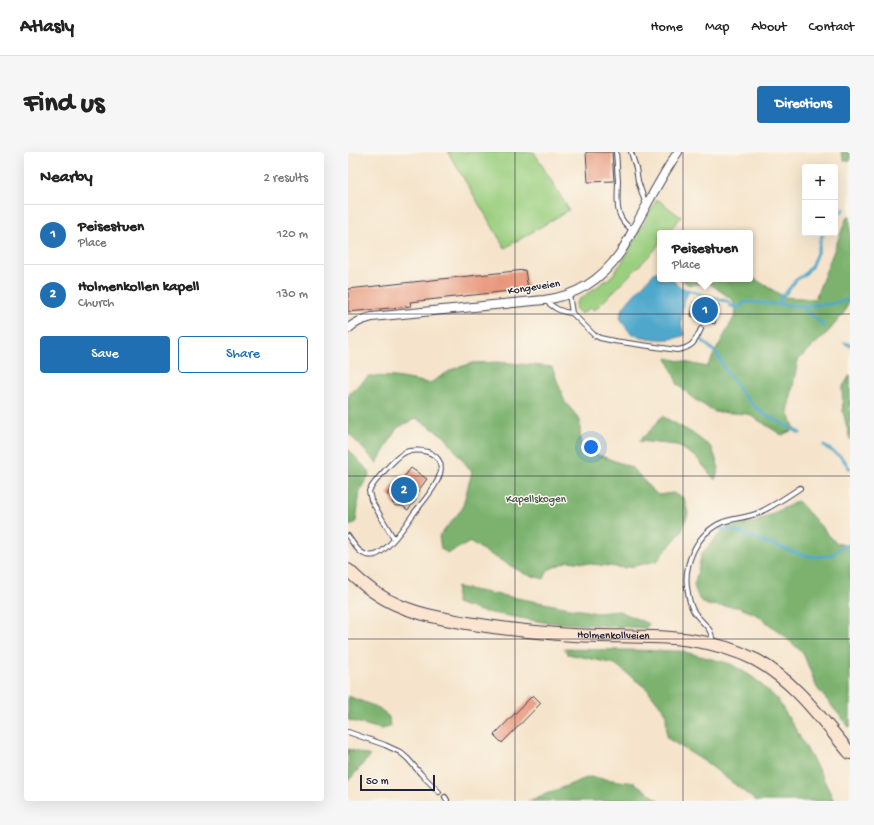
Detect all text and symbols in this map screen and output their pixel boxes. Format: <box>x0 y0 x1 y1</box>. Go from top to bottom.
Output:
text: Atlasly <box>20 16 74 39</box>
text: Home <box>651 19 683 36</box>
text: Map <box>705 19 729 36</box>
text: About <box>751 19 787 36</box>
text: Contact <box>809 19 854 36</box>
button: Directions <box>757 86 850 123</box>
text: Find us <box>24 88 104 121</box>
map controls <box>802 164 838 236</box>
button: + <box>802 164 838 200</box>
text: Nearby <box>40 168 93 188</box>
text: 2 results <box>263 171 308 186</box>
button: − <box>802 200 838 236</box>
text: Peisestuen <box>78 218 144 236</box>
text: 1 <box>50 227 56 242</box>
text: 120 m <box>277 227 308 242</box>
popup <box>657 230 753 282</box>
text: Place <box>78 236 106 251</box>
text: Peisestuen <box>672 240 738 258</box>
text: Place <box>672 258 700 273</box>
text: Holmenkollen kapell <box>78 278 199 296</box>
street label: Kongeveien <box>507 278 562 298</box>
text: 2 <box>50 287 56 302</box>
text: 130 m <box>276 287 308 302</box>
pin: 1 <box>692 295 718 325</box>
text: Church <box>78 296 114 311</box>
button: Save <box>40 336 170 373</box>
button: Share <box>178 336 308 373</box>
your location <box>581 437 601 457</box>
pin: 2 <box>391 475 417 505</box>
park label: Kapellskogen <box>506 494 567 506</box>
street label: Holmenkollveien <box>577 629 651 643</box>
scale bar <box>360 773 435 792</box>
text: 50 m <box>366 776 388 788</box>

